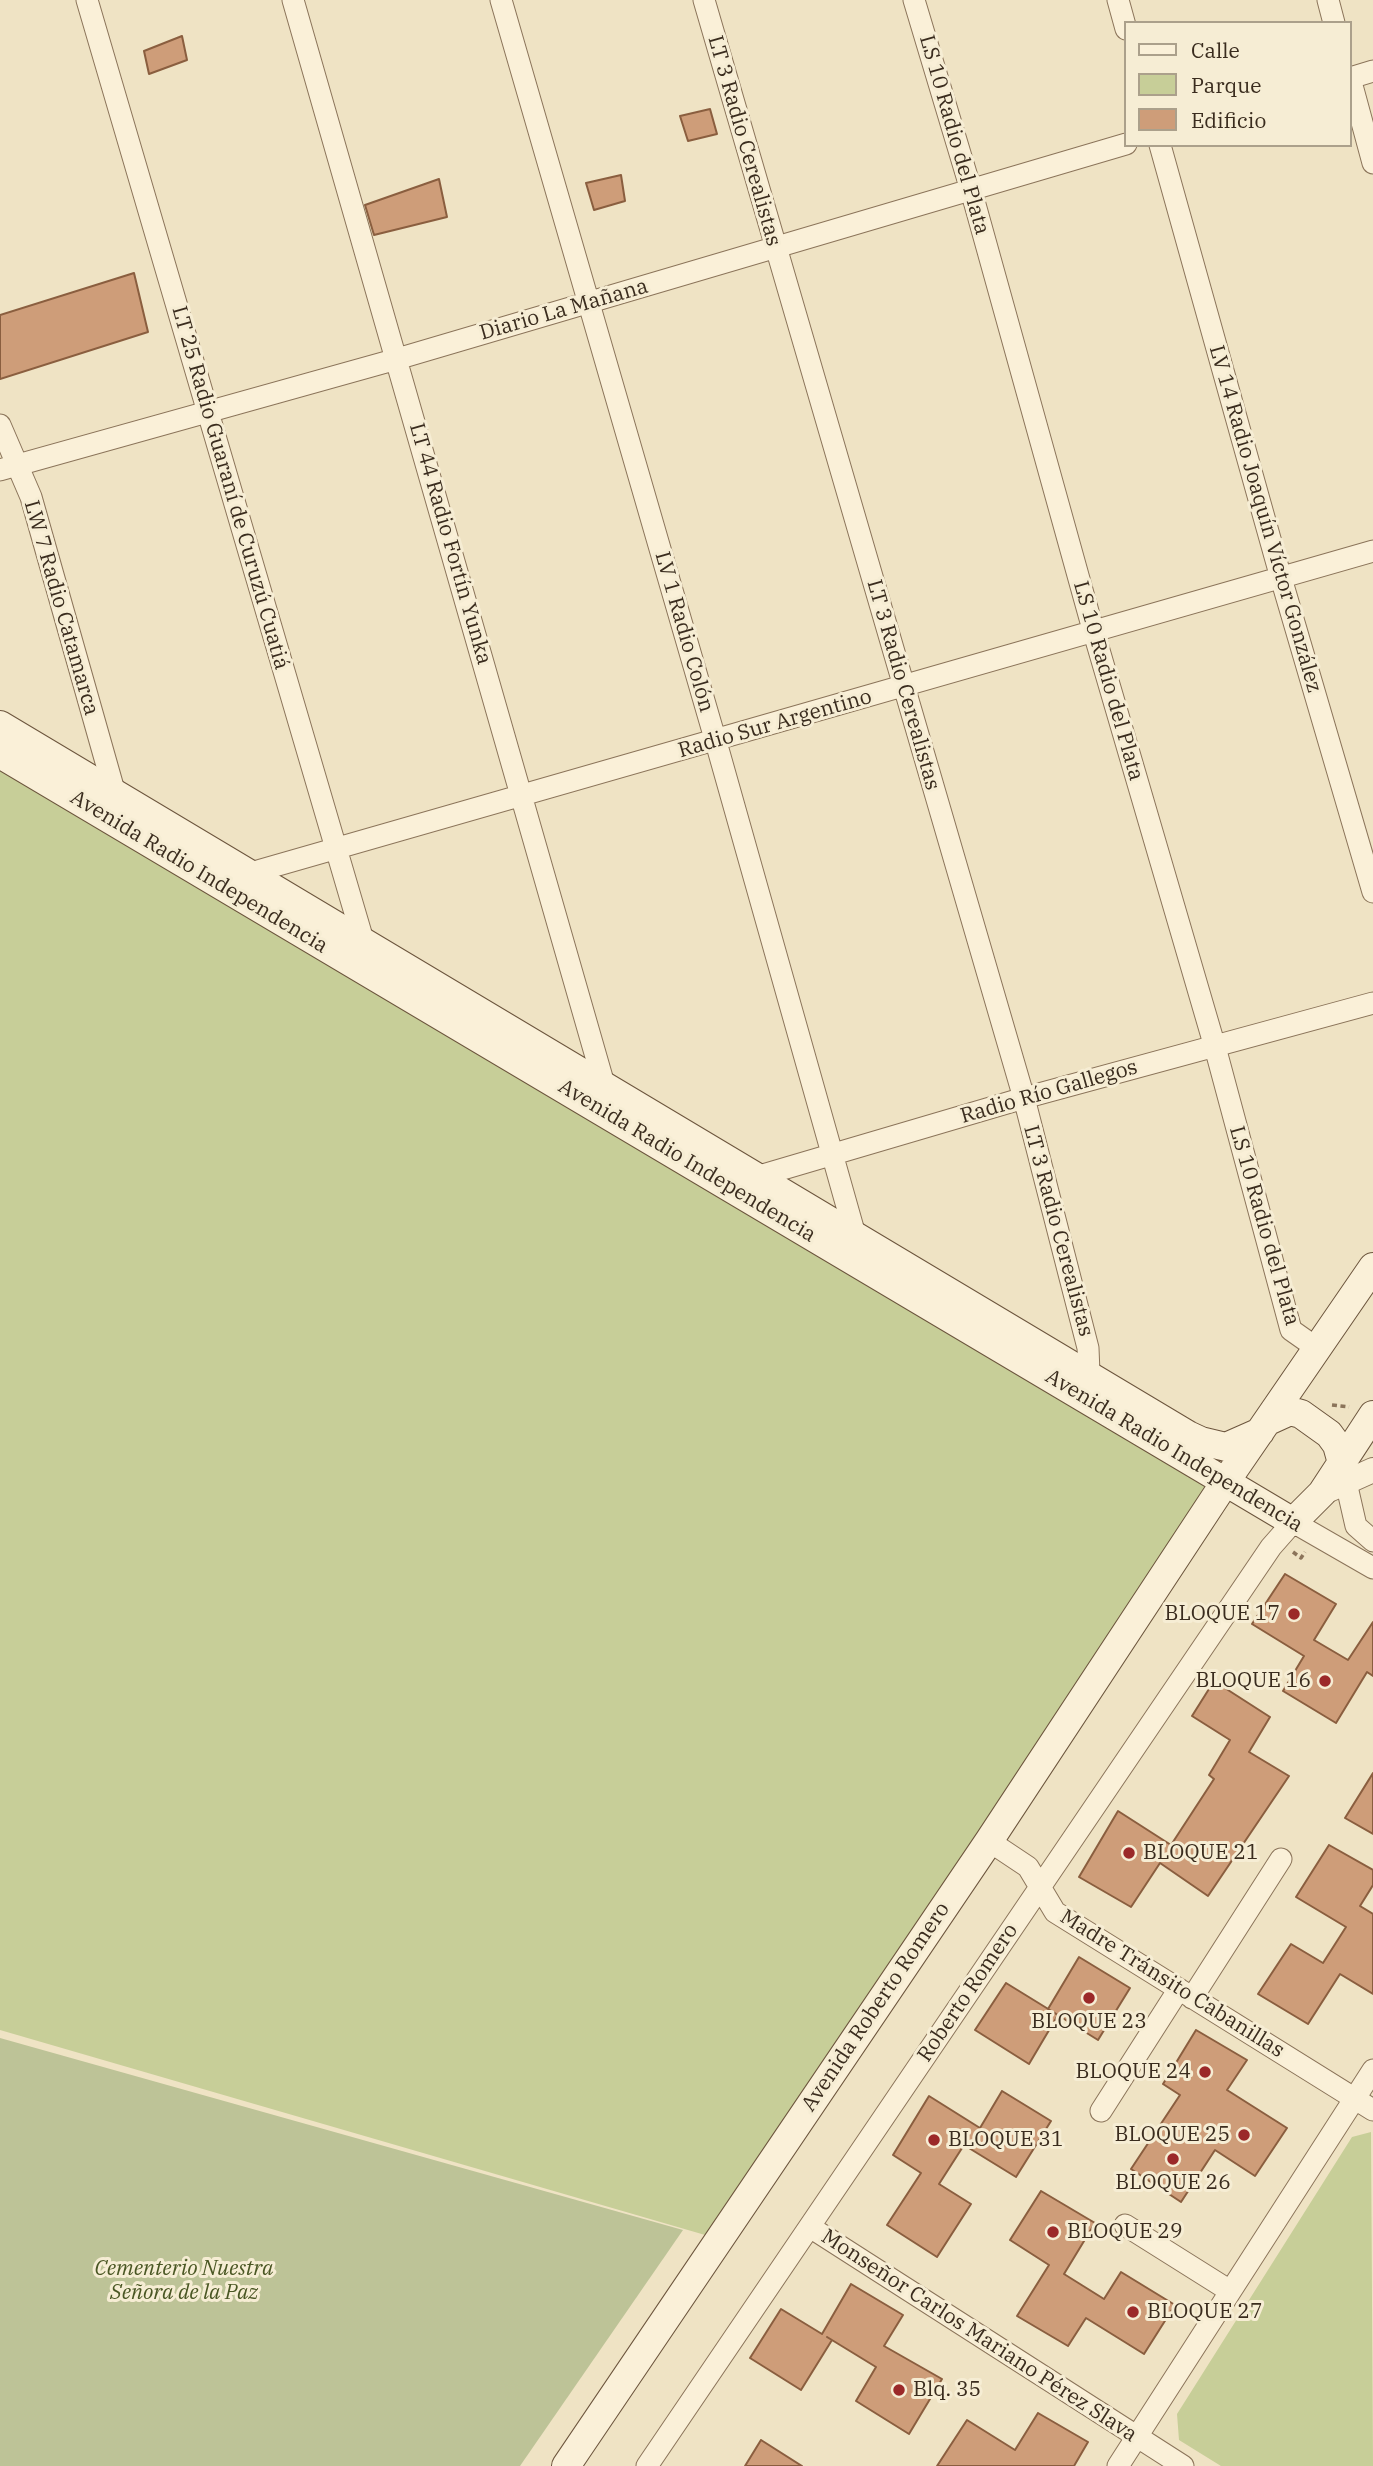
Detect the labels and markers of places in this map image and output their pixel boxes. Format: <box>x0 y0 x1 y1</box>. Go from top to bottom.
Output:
place label: BLOQUE 17 <box>1165 1601 1280 1627</box>
marker: BLOQUE 17 <box>1286 1606 1302 1622</box>
place label: BLOQUE 16 <box>1196 1668 1311 1694</box>
marker: BLOQUE 16 <box>1317 1673 1333 1689</box>
place label: BLOQUE 21 <box>1143 1840 1258 1866</box>
marker: BLOQUE 21 <box>1121 1845 1137 1861</box>
marker: BLOQUE 23 <box>1081 1990 1097 2006</box>
place label: BLOQUE 23 <box>1031 2009 1147 2035</box>
place label: BLOQUE 24 <box>1076 2059 1191 2085</box>
marker: BLOQUE 24 <box>1197 2064 1213 2080</box>
place label: BLOQUE 25 <box>1115 2122 1230 2148</box>
place label: BLOQUE 31 <box>948 2127 1063 2153</box>
marker: BLOQUE 25 <box>1236 2127 1252 2143</box>
marker: BLOQUE 31 <box>926 2132 942 2148</box>
marker: BLOQUE 26 <box>1165 2151 1181 2167</box>
place label: BLOQUE 26 <box>1115 2170 1231 2196</box>
place label: BLOQUE 29 <box>1067 2219 1182 2245</box>
marker: BLOQUE 29 <box>1045 2224 1061 2240</box>
place label: BLOQUE 27 <box>1147 2299 1262 2325</box>
marker: BLOQUE 27 <box>1125 2304 1141 2320</box>
place label: Blq. 35 <box>913 2377 981 2403</box>
marker: Blq. 35 <box>891 2382 907 2398</box>

